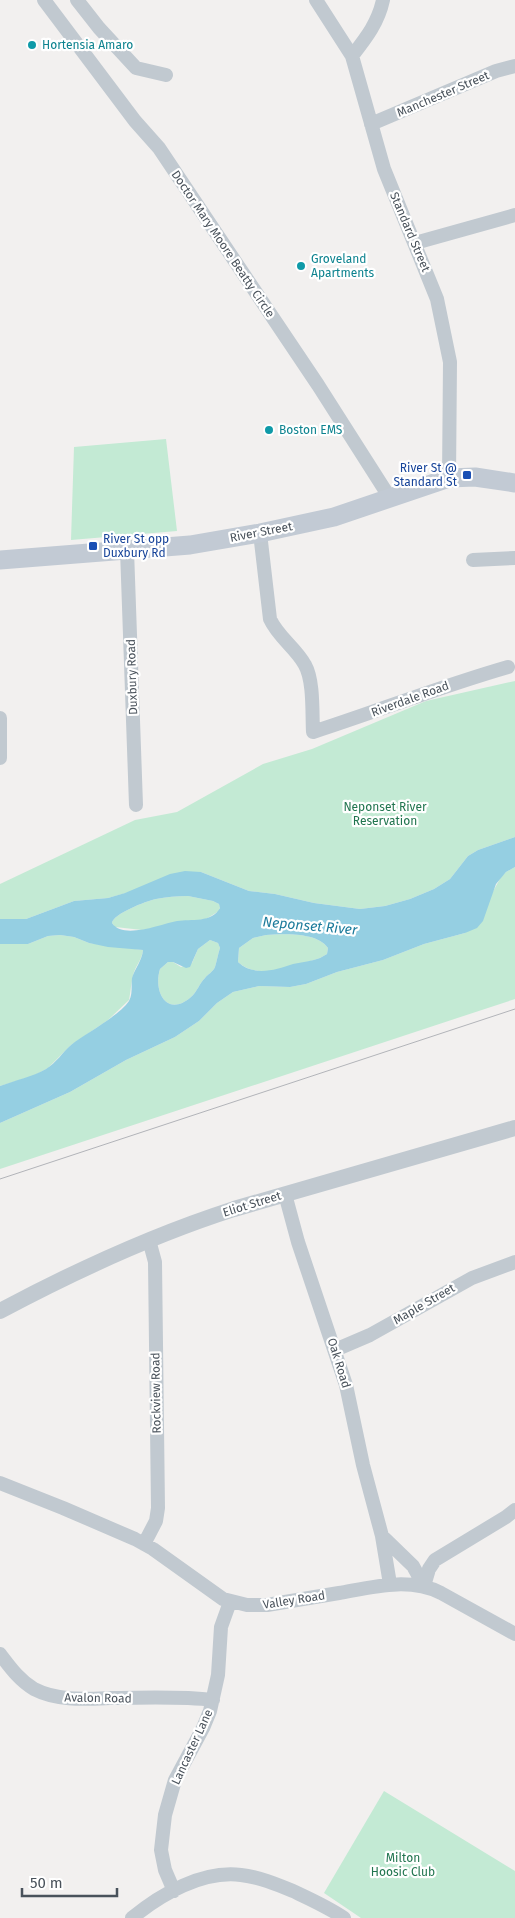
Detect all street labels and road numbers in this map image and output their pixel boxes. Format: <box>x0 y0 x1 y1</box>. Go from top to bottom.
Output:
street label: Manchester Street <box>395 68 492 120</box>
street label: Doctor Mary Moore Beatty Circle <box>168 168 278 320</box>
street label: Standard Street <box>387 190 433 275</box>
street label: River Street <box>229 519 294 545</box>
street label: Duxbury Road <box>124 639 140 715</box>
street label: Riverdale Road <box>369 678 451 720</box>
street label: Eliot Street <box>221 1188 284 1220</box>
street label: Maple Street <box>391 1280 458 1327</box>
street label: Oak Road <box>325 1336 353 1390</box>
street label: Rockview Road <box>148 1352 164 1434</box>
street label: Valley Road <box>262 1588 326 1612</box>
street label: Avalon Road <box>64 1690 132 1706</box>
street label: Lancaster Lane <box>168 1707 216 1787</box>

